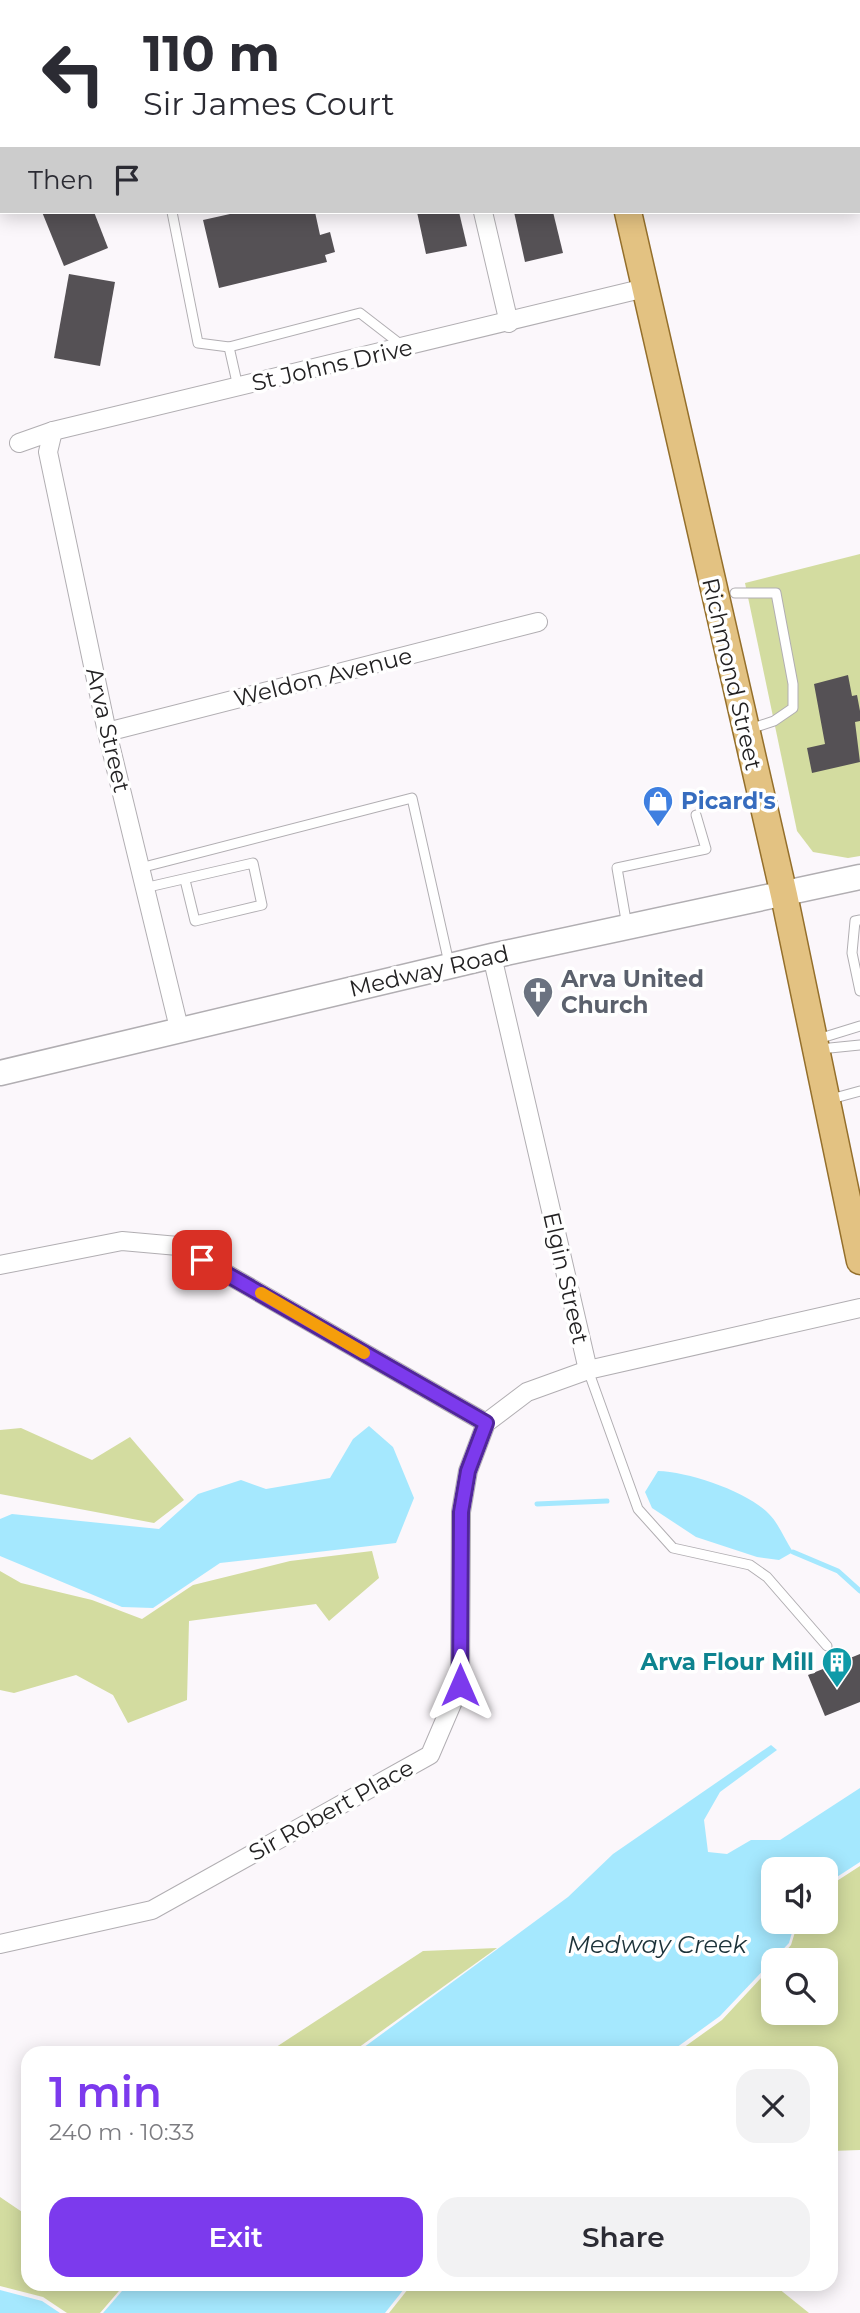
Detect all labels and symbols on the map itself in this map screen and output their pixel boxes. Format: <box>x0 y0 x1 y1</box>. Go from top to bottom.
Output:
street label: St Johns Drive <box>249 333 415 397</box>
street label: Richmond Street <box>696 575 768 773</box>
street label: Weldon Avenue <box>231 641 415 713</box>
street label: Arva Street <box>80 665 136 795</box>
shop icon: Picard's <box>641 784 675 828</box>
place label: Picard's <box>681 787 776 815</box>
street label: Medway Road <box>346 939 512 1003</box>
place label: Arva United Church <box>560 965 704 1019</box>
church icon: Arva United Church <box>521 975 555 1019</box>
street label: Elgin Street <box>537 1209 595 1347</box>
pin <box>172 1230 232 1290</box>
building icon: Arva Flour Mill <box>820 1645 854 1689</box>
position arrow <box>423 1648 497 1722</box>
place label: Arva Flour Mill <box>640 1648 814 1676</box>
street label: Sir Robert Place <box>244 1753 418 1867</box>
water label: Medway Creek <box>567 1930 749 1959</box>

